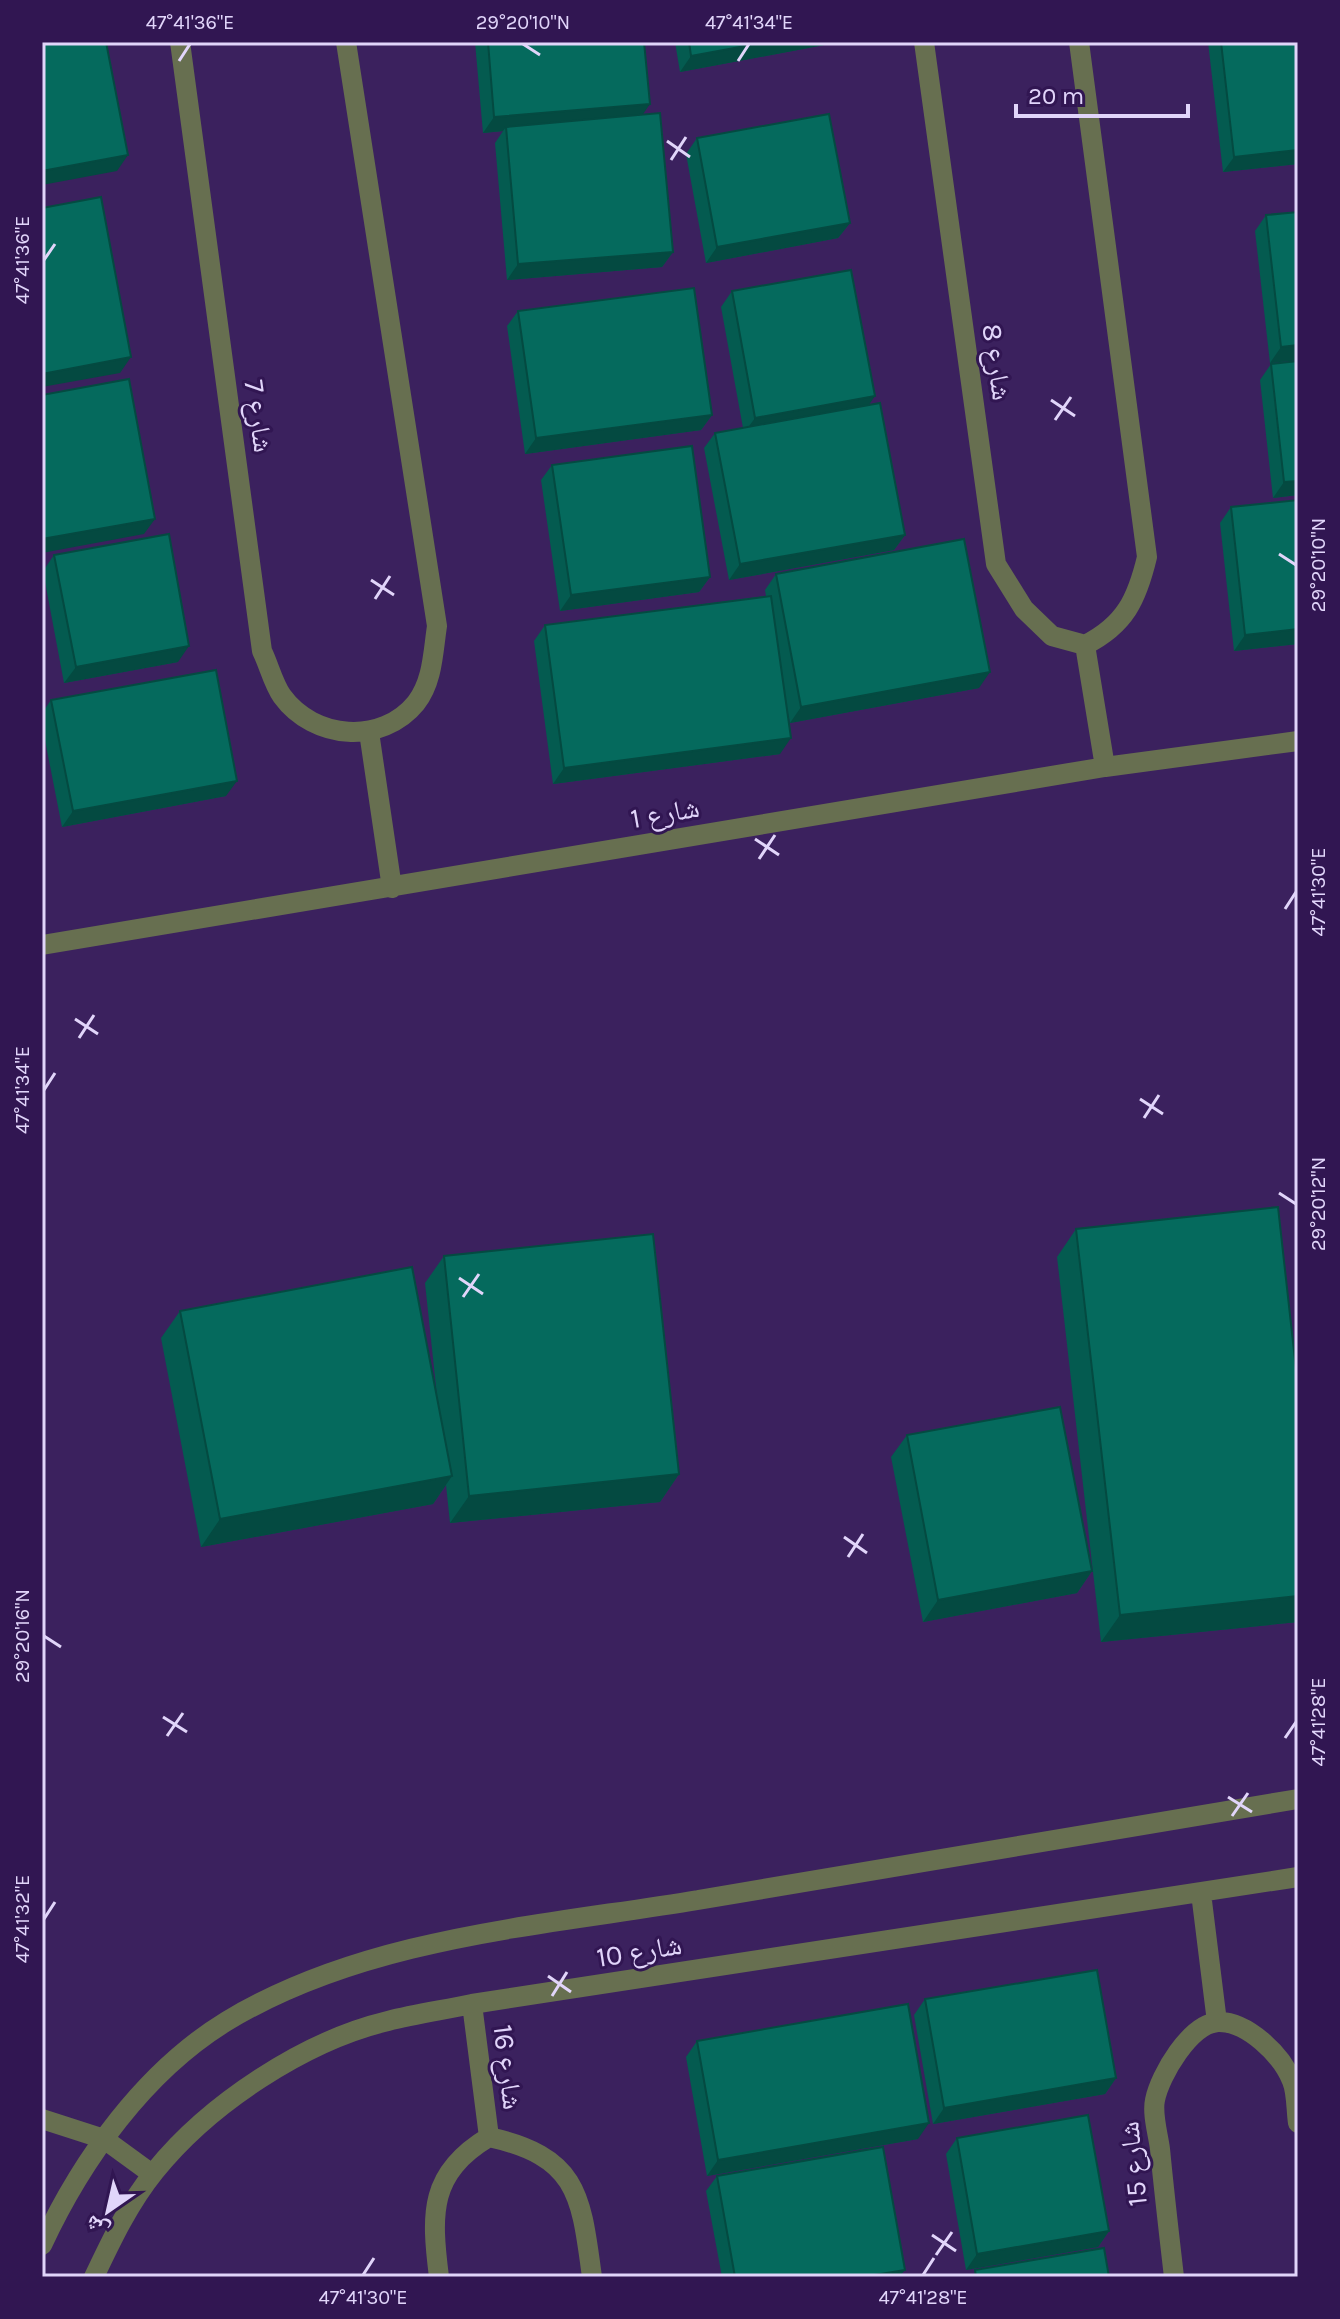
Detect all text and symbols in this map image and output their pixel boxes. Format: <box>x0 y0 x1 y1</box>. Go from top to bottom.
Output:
text: 47°41'36"E <box>146 11 234 34</box>
text: 29°20'10"N <box>476 11 570 34</box>
text: 47°41'34"E <box>705 11 793 34</box>
scale bar <box>1016 68 1188 118</box>
text: 20 m <box>1028 82 1084 110</box>
text: 47°41'36"E <box>11 216 34 304</box>
street label: شارع 8 <box>974 322 1019 403</box>
street label: شارع 7 <box>237 378 280 455</box>
text: 29°20'10"N <box>1307 518 1330 612</box>
street label: شارع 1 <box>628 791 702 836</box>
text: 47°41'30"E <box>1307 848 1330 936</box>
text: 47°41'34"E <box>11 1046 34 1134</box>
text: 29°20'12"N <box>1307 1157 1330 1251</box>
text: 29°20'16"N <box>11 1589 34 1683</box>
text: 47°41'28"E <box>1307 1677 1330 1767</box>
text: 47°41'32"E <box>11 1875 34 1963</box>
street label: شارع 10 <box>594 1928 684 1975</box>
street label: شارع 16 <box>485 2023 530 2111</box>
street label: شارع 15 <box>1112 2120 1155 2208</box>
north arrow <box>68 2171 148 2251</box>
text: ش <box>80 2209 114 2244</box>
text: 47°41'30"E <box>319 2286 407 2309</box>
text: 47°41'28"E <box>878 2286 968 2309</box>

